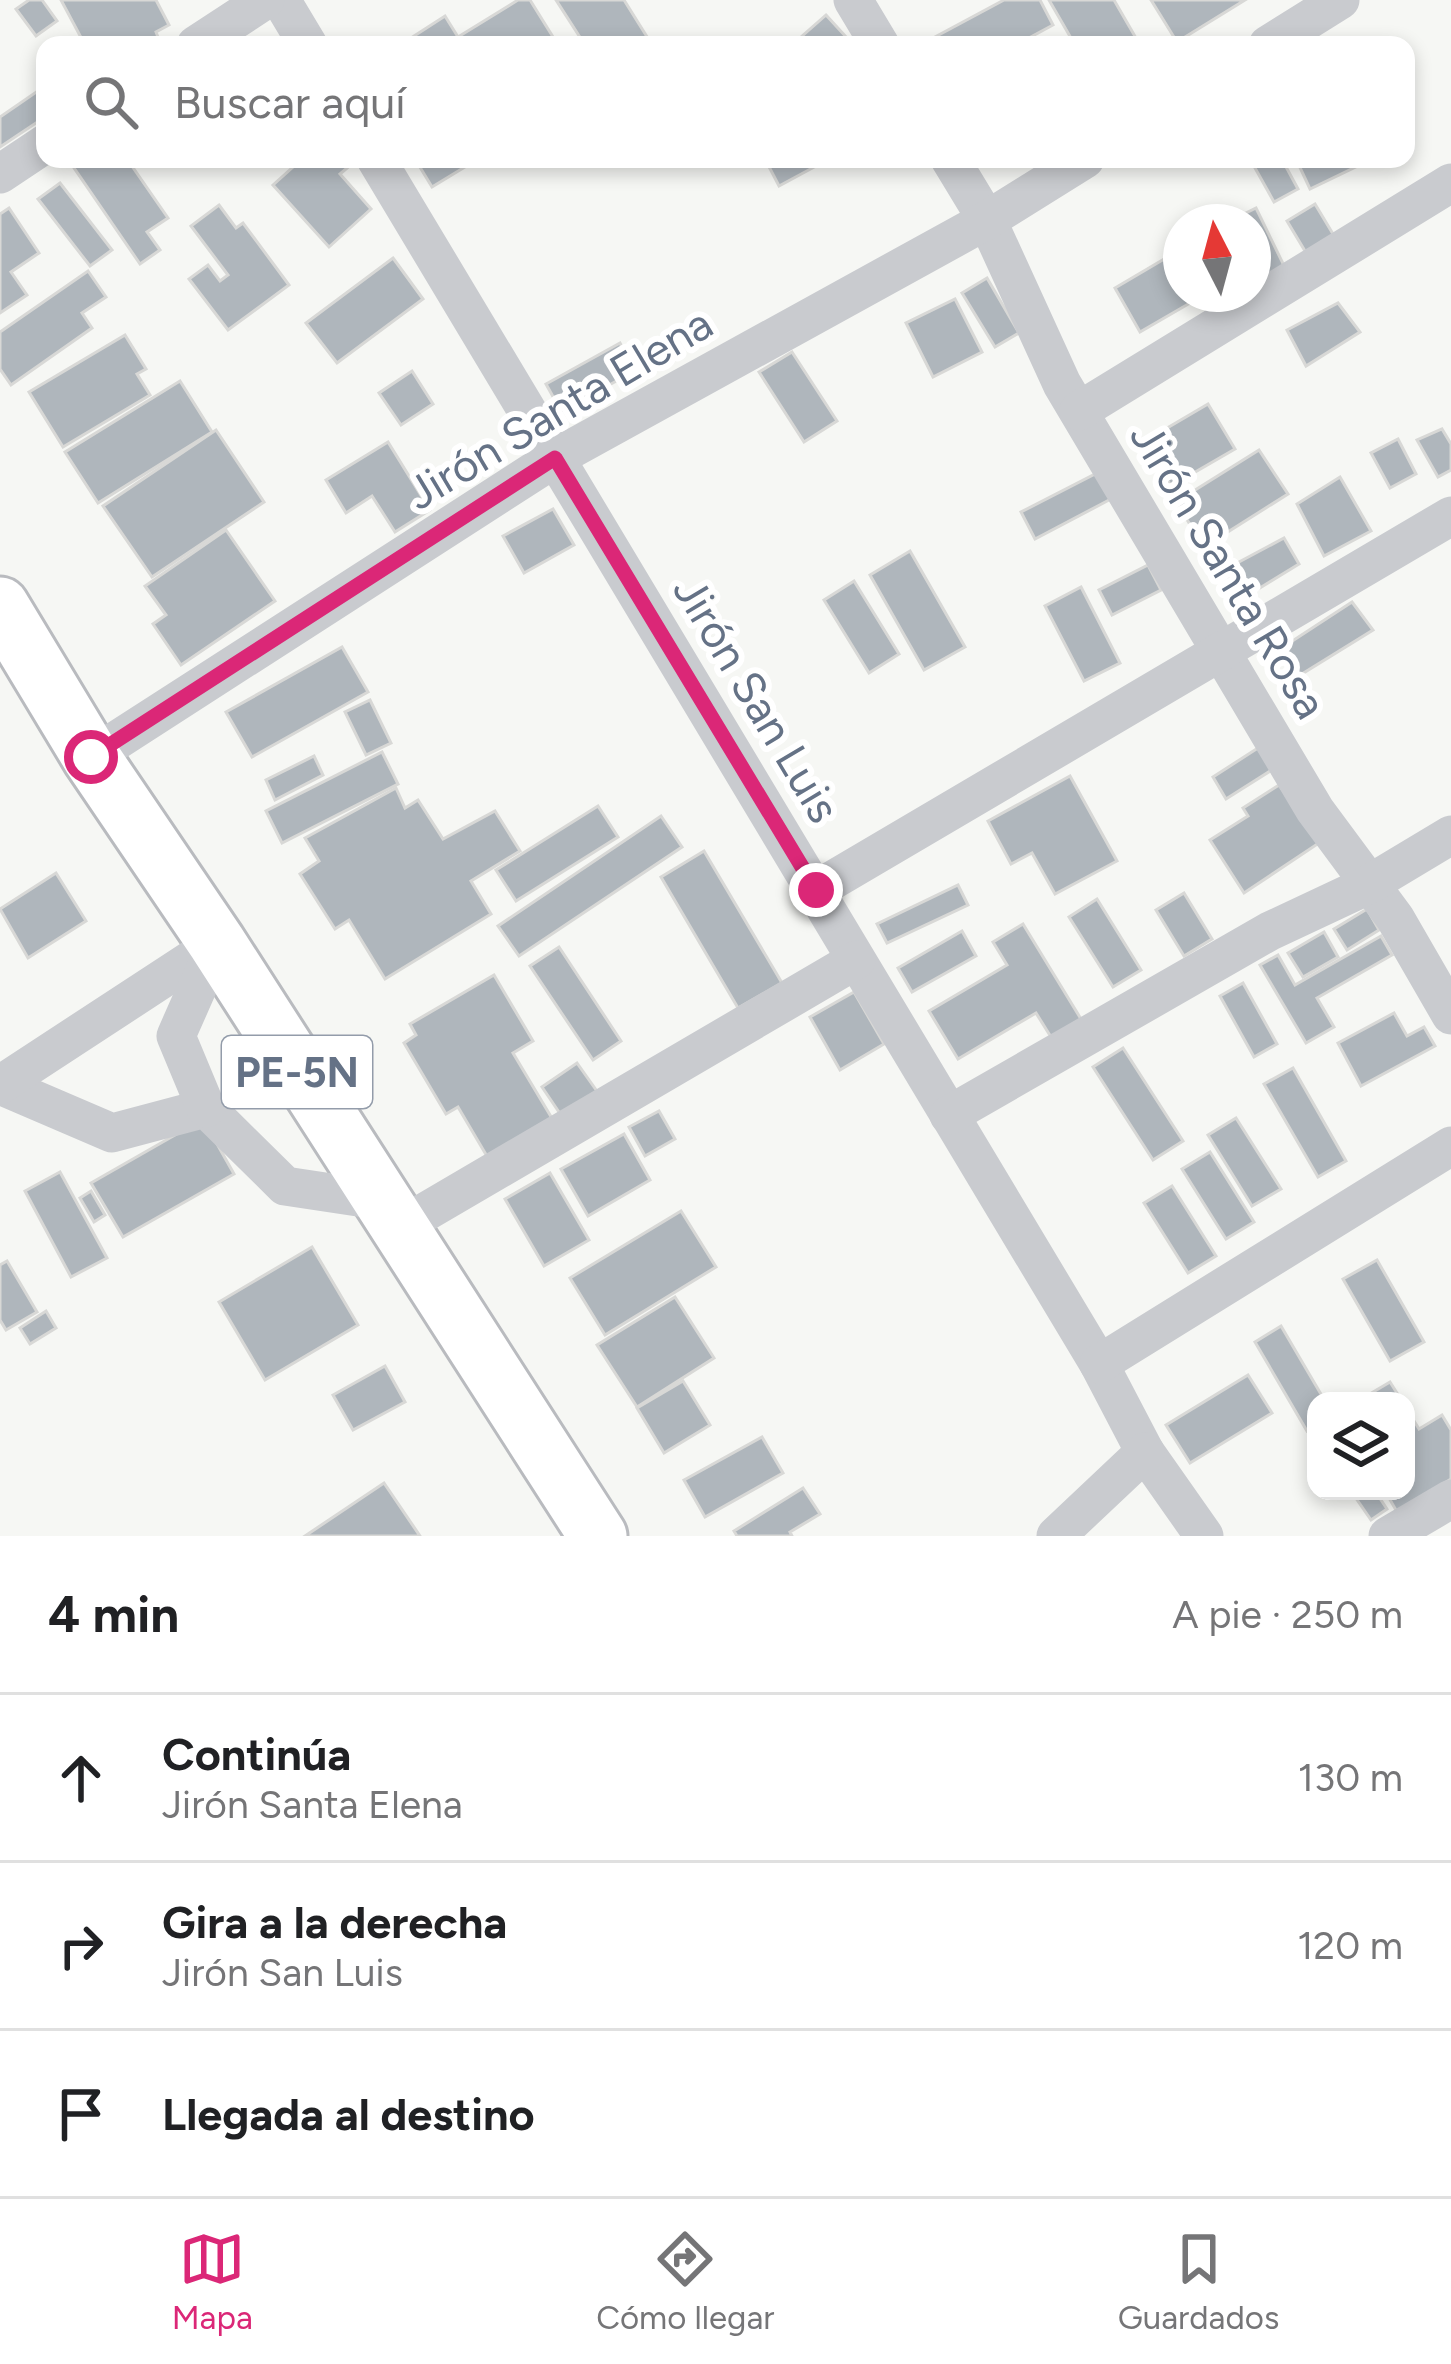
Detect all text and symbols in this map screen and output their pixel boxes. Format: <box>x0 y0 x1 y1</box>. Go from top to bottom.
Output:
search box <box>36 36 1415 168</box>
icon: search <box>78 69 144 135</box>
text: Buscar aquí <box>174 75 406 129</box>
north arrow <box>1163 204 1271 312</box>
street label: Jirón Santa Elena <box>396 296 722 520</box>
street label: Jirón Santa Rosa <box>1119 412 1339 728</box>
street label: Jirón San Luis <box>662 566 852 832</box>
route start <box>64 730 118 784</box>
route end <box>789 863 843 917</box>
road number: PE-5N <box>222 1036 372 1108</box>
map controls <box>1307 1392 1415 1500</box>
button: layers <box>1307 1392 1415 1500</box>
text: 4 min <box>48 1584 179 1645</box>
text: A pie · 250 m <box>1172 1591 1403 1638</box>
text: Continúa <box>162 1727 351 1781</box>
icon: ahead <box>48 1745 114 1811</box>
text: 130 m <box>1298 1754 1403 1801</box>
text: Jirón Santa Elena <box>162 1781 463 1828</box>
text: Gira a la derecha <box>162 1895 507 1949</box>
icon: right <box>48 1913 114 1979</box>
text: 120 m <box>1297 1922 1403 1969</box>
text: Jirón San Luis <box>162 1949 403 1996</box>
icon: arrive <box>48 2081 114 2147</box>
text: Llegada al destino <box>162 2087 535 2141</box>
tab: Mapa <box>172 2226 253 2337</box>
tab: Cómo llegar <box>596 2226 774 2337</box>
tab: Guardados <box>1118 2226 1279 2337</box>

